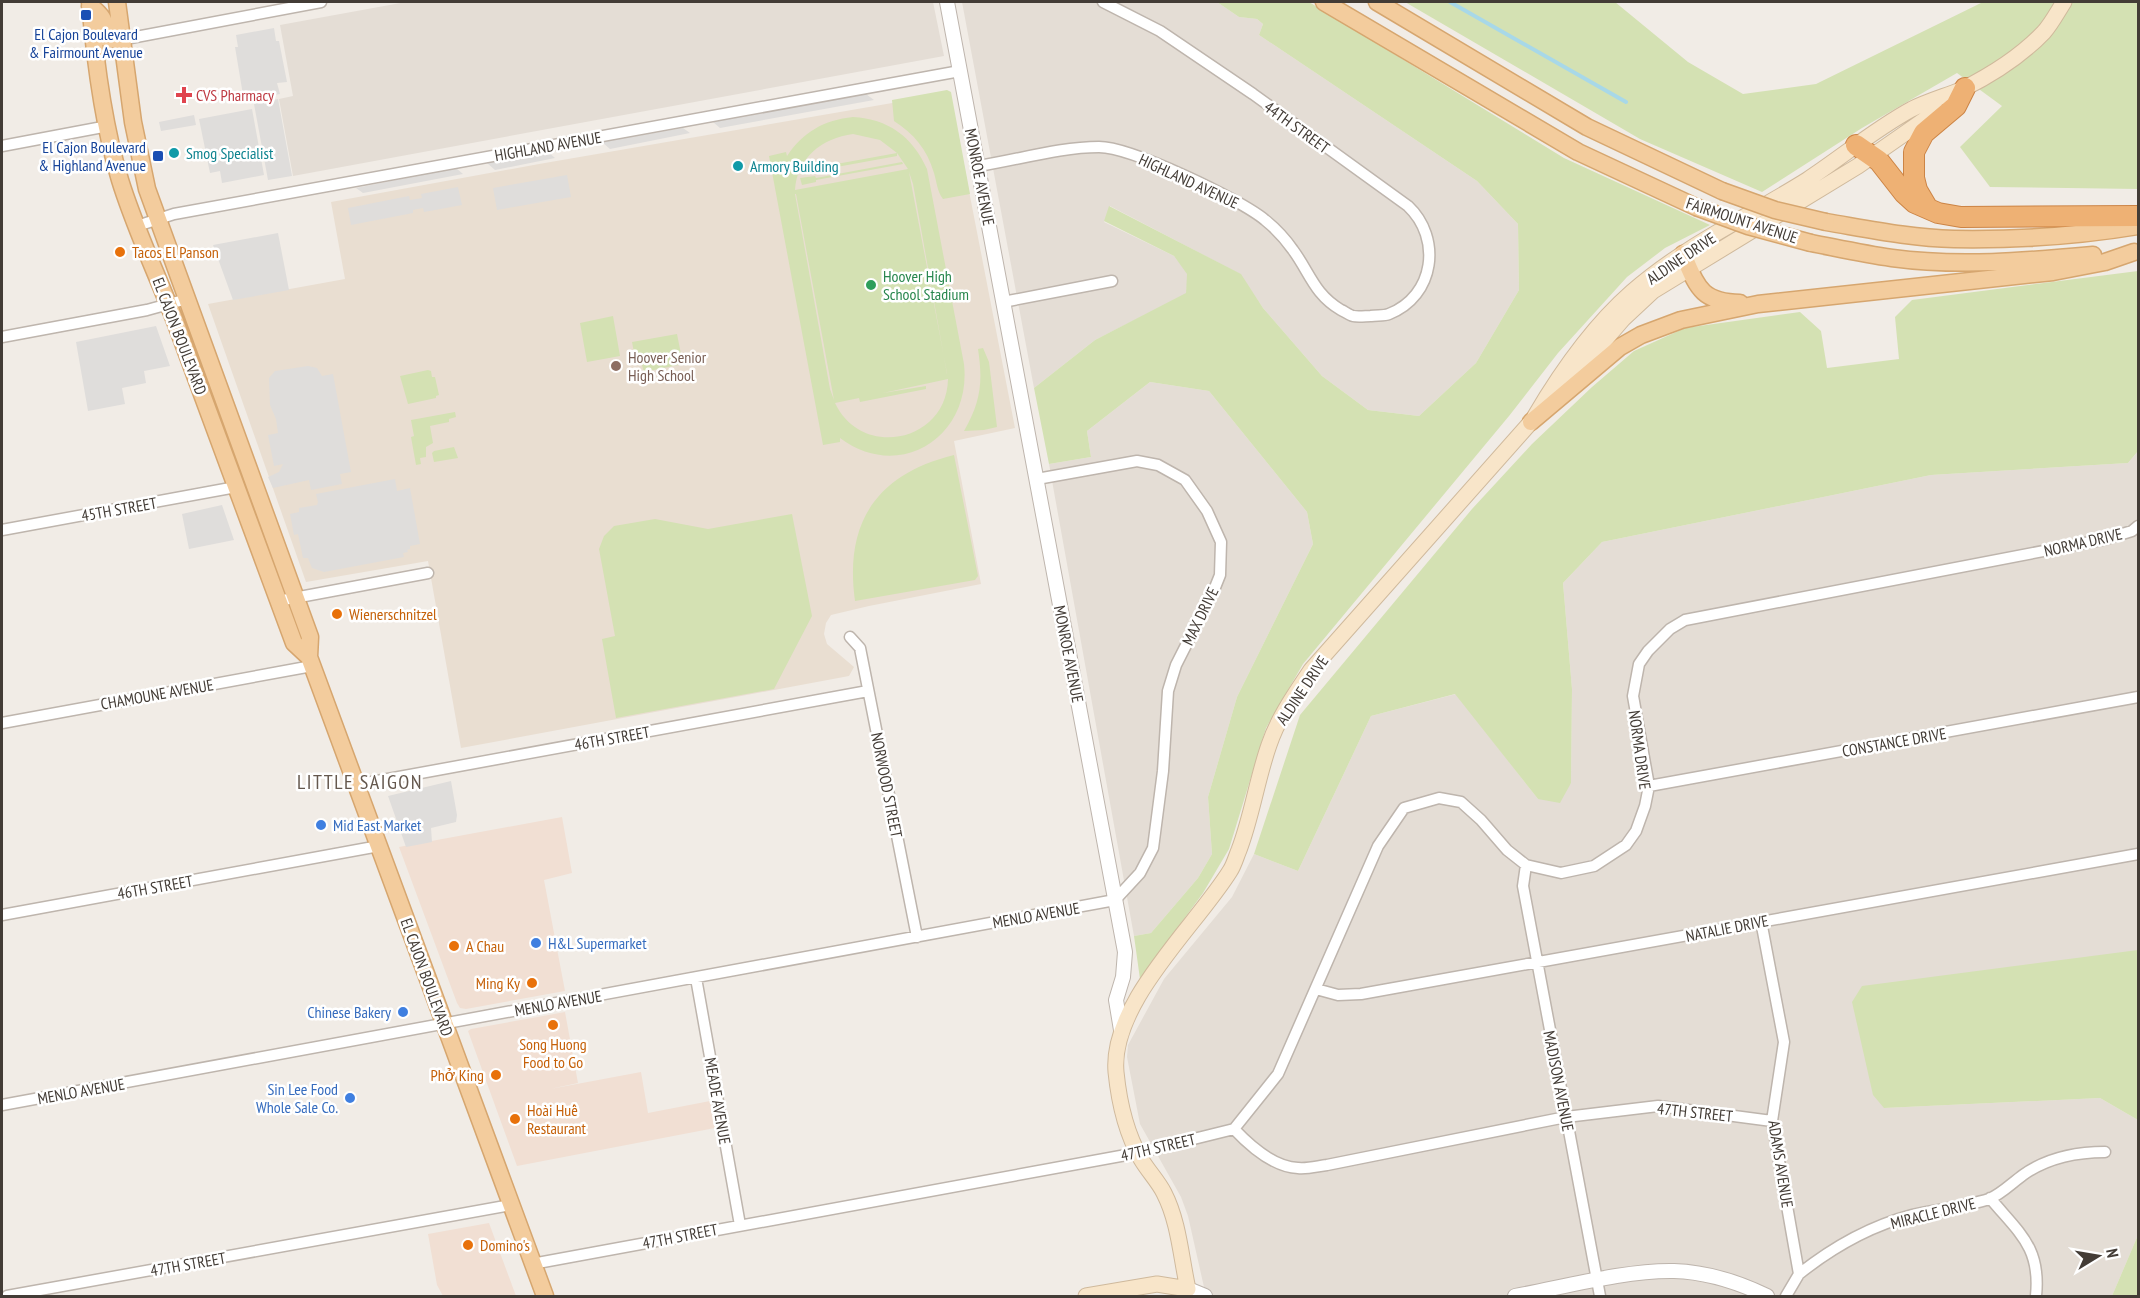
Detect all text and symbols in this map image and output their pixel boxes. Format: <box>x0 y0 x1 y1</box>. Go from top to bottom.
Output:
marker: El Cajon Boulevard & Fairmount Avenue <box>79 8 93 22</box>
place label: El Cajon Boulevard & Fairmount Avenue <box>29 24 143 62</box>
place label: CVS Pharmacy <box>196 85 274 105</box>
marker: CVS Pharmacy <box>177 88 191 102</box>
street label: 44TH STREET <box>1260 97 1334 157</box>
street label: HIGHLAND AVENUE <box>493 127 603 165</box>
street label: MONROE AVENUE <box>961 127 999 227</box>
place label: El Cajon Boulevard & Highland Avenue <box>39 137 146 175</box>
place label: Smog Specialist <box>186 143 274 163</box>
marker: Smog Specialist <box>167 146 181 160</box>
marker: El Cajon Boulevard & Highland Avenue <box>151 149 165 163</box>
street label: HIGHLAND AVENUE <box>1136 149 1242 213</box>
place label: Armory Building <box>750 156 839 176</box>
marker: Armory Building <box>731 159 745 173</box>
street label: FAIRMOUNT AVENUE <box>1684 193 1800 247</box>
street label: ALDINE DRIVE <box>1643 227 1720 288</box>
place label: Tacos El Panson <box>132 242 219 262</box>
marker: Tacos El Panson <box>113 245 127 259</box>
place label: Hoover High School Stadium <box>883 266 969 304</box>
street label: EL CAJON BOULEVARD <box>148 274 212 398</box>
marker: Hoover High School Stadium <box>864 278 878 292</box>
place label: Hoover Senior High School <box>628 347 707 385</box>
marker: Hoover Senior High School <box>609 359 623 373</box>
street label: 45TH STREET <box>80 493 158 525</box>
street label: NORMA DRIVE <box>2042 523 2124 561</box>
street label: MAX DRIVE <box>1177 583 1223 648</box>
place label: Wienerschnitzel <box>349 604 437 624</box>
street label: MONROE AVENUE <box>1050 604 1088 704</box>
marker: Wienerschnitzel <box>330 607 344 621</box>
street label: ALDINE DRIVE <box>1272 651 1333 728</box>
street label: CHAMOUNE AVENUE <box>99 674 215 714</box>
street label: NORMA DRIVE <box>1625 709 1655 791</box>
street label: 46TH STREET <box>573 722 651 754</box>
street label: CONSTANCE DRIVE <box>1840 723 1948 761</box>
street label: NORWOOD STREET <box>867 731 907 839</box>
district label: LITTLE SAIGON <box>297 769 423 795</box>
place label: Mid East Market <box>333 815 422 835</box>
marker: Mid East Market <box>314 818 328 832</box>
street label: 46TH STREET <box>116 871 194 903</box>
street label: MENLO AVENUE <box>991 897 1081 933</box>
street label: NATALIE DRIVE <box>1684 910 1770 946</box>
street label: EL CAJON BOULEVARD <box>396 915 458 1039</box>
place label: H&L Supermarket <box>548 933 647 953</box>
place label: A Chau <box>466 936 504 956</box>
marker: H&L Supermarket <box>529 936 543 950</box>
marker: A Chau <box>447 939 461 953</box>
place label: Ming Ky <box>476 973 520 993</box>
marker: Ming Ky <box>525 976 539 990</box>
street label: MENLO AVENUE <box>513 985 603 1021</box>
place label: Chinese Bakery <box>307 1002 391 1022</box>
marker: Chinese Bakery <box>396 1005 410 1019</box>
marker: Song Huong Food to Go <box>546 1018 560 1032</box>
street label: MADISON AVENUE <box>1539 1029 1579 1133</box>
place label: Song Huong Food to Go <box>519 1034 587 1072</box>
street label: MEADE AVENUE <box>701 1056 736 1146</box>
place label: Phở King <box>431 1065 484 1085</box>
marker: Phở King <box>489 1068 503 1082</box>
street label: MENLO AVENUE <box>36 1073 126 1109</box>
place label: Sin Lee Food Whole Sale Co. <box>256 1079 338 1117</box>
marker: Sin Lee Food Whole Sale Co. <box>343 1091 357 1105</box>
street label: 47TH STREET <box>1656 1098 1734 1126</box>
place label: Hoài Huế Restaurant <box>527 1100 587 1138</box>
marker: Hoài Huế Restaurant <box>508 1112 522 1126</box>
street label: ADAMS AVENUE <box>1764 1119 1798 1209</box>
street label: 47TH STREET <box>1119 1129 1197 1165</box>
street label: MIRACLE DRIVE <box>1888 1193 1978 1233</box>
street label: 47TH STREET <box>641 1219 719 1253</box>
north arrow <box>2068 1226 2128 1286</box>
place label: Domino's <box>480 1235 530 1255</box>
marker: Domino's <box>461 1238 475 1252</box>
text: N <box>2102 1247 2123 1259</box>
street label: 47TH STREET <box>149 1248 227 1280</box>

